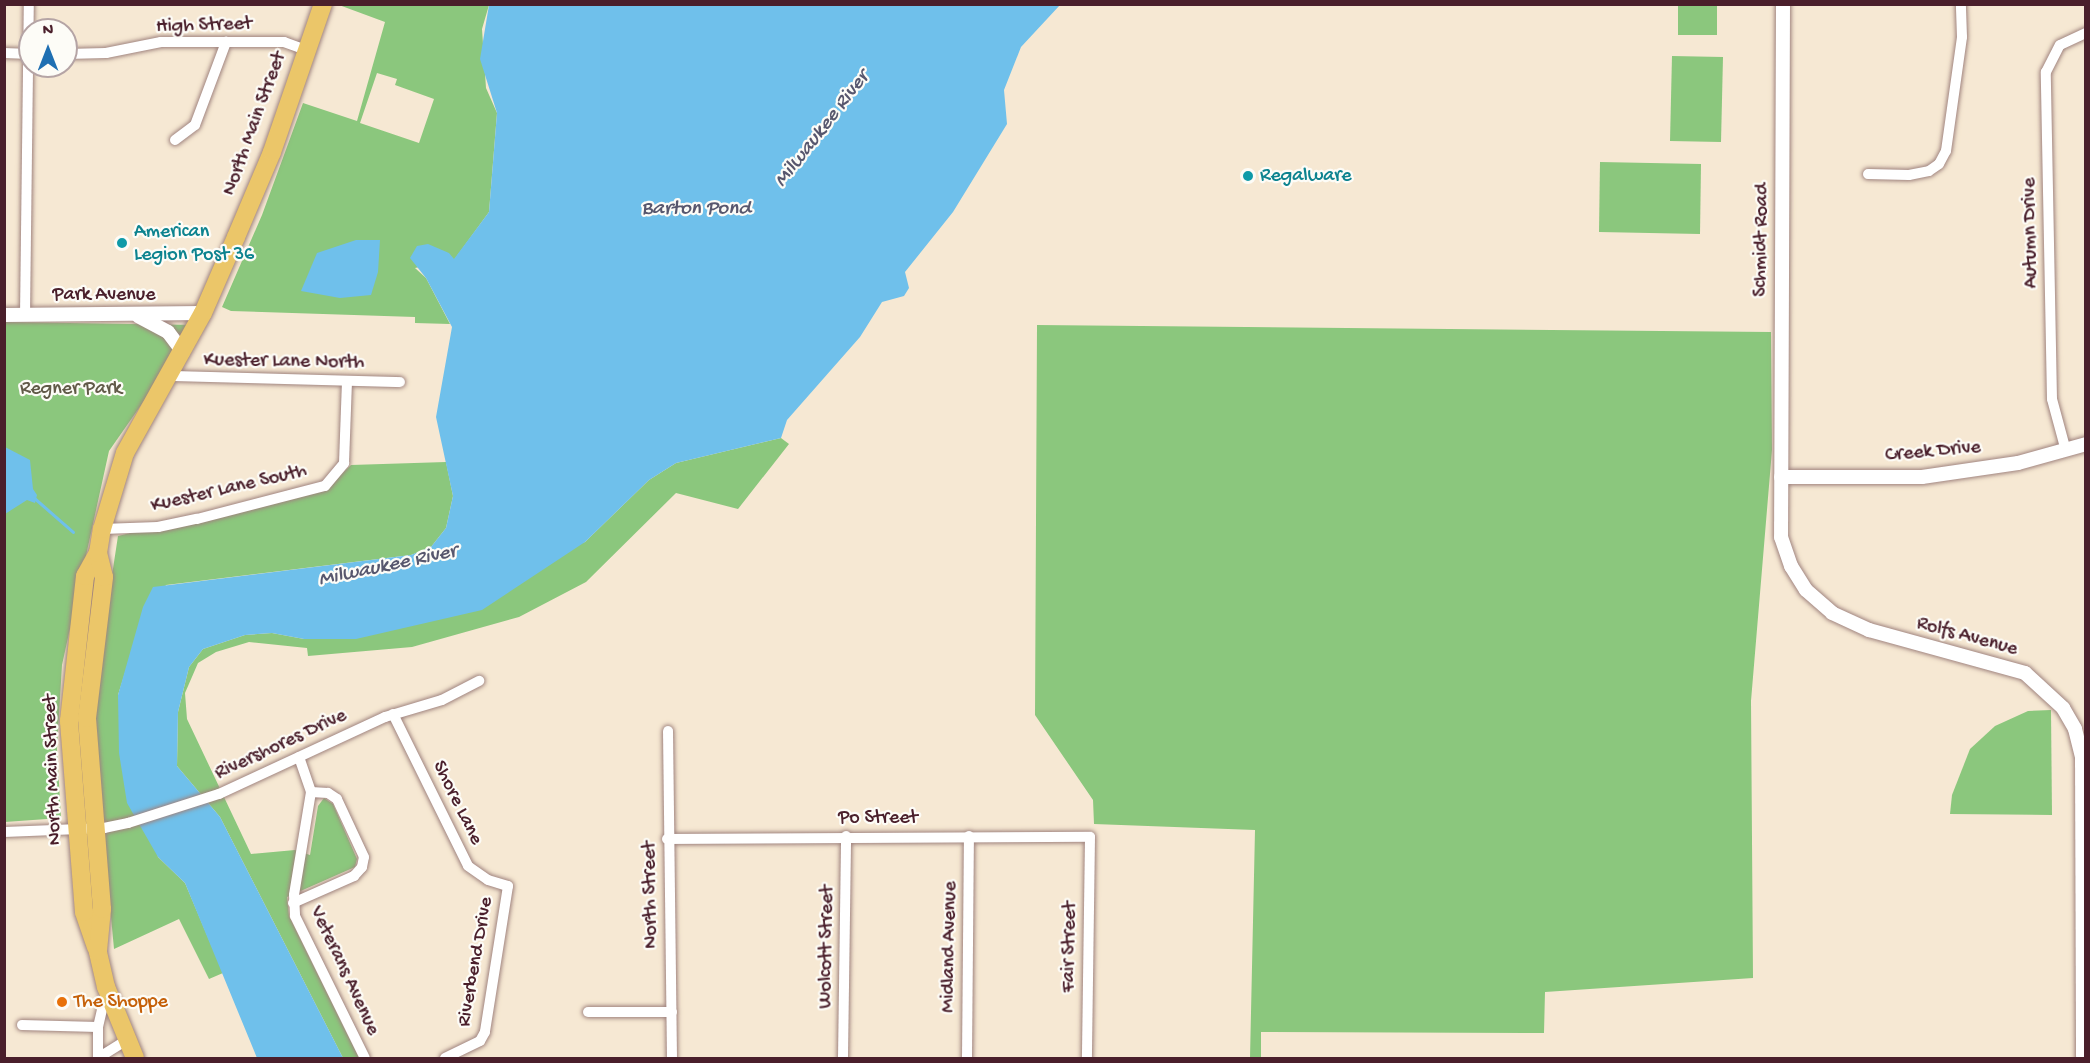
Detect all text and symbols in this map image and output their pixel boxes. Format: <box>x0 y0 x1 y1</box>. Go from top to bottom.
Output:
street label: High Street <box>156 12 252 40</box>
north arrow <box>18 18 78 78</box>
text: N <box>43 22 53 41</box>
street label: North Main Street <box>218 49 292 199</box>
water label: Milwaukee River <box>770 67 876 193</box>
place label: Regalware <box>1260 164 1352 188</box>
marker: Regalware <box>1241 169 1255 183</box>
street label: Autumn Drive <box>2018 177 2044 289</box>
street label: Schmidt Road <box>1749 183 1775 297</box>
water label: Barton Pond <box>641 197 751 223</box>
place label: American Legion Post 36 <box>134 220 254 267</box>
marker: American Legion Post 36 <box>115 236 129 250</box>
street label: Park Avenue <box>52 283 156 307</box>
street label: Kuester Lane North <box>203 349 365 375</box>
park label: Regner Park <box>20 377 122 401</box>
street label: Creek Drive <box>1884 436 1982 468</box>
street label: Kuester Lane South <box>149 459 309 519</box>
water label: Milwaukee River <box>317 540 459 594</box>
street label: Rolfs Avenue <box>1914 612 2020 662</box>
street label: North Main Street <box>38 694 68 846</box>
street label: Rivershores Drive <box>211 704 351 786</box>
street label: Shore Lane <box>426 757 488 849</box>
street label: Po Street <box>838 806 918 830</box>
street label: North Street <box>638 841 664 949</box>
street label: Midland Avenue <box>937 881 963 1013</box>
street label: Wolcott Street <box>814 885 840 1009</box>
street label: Riverbend Drive <box>453 895 499 1029</box>
street label: Fair Street <box>1057 901 1083 993</box>
street label: Veterans Avenue <box>304 903 384 1039</box>
place label: The Shoppe <box>74 990 168 1014</box>
marker: The Shoppe <box>55 995 69 1009</box>

